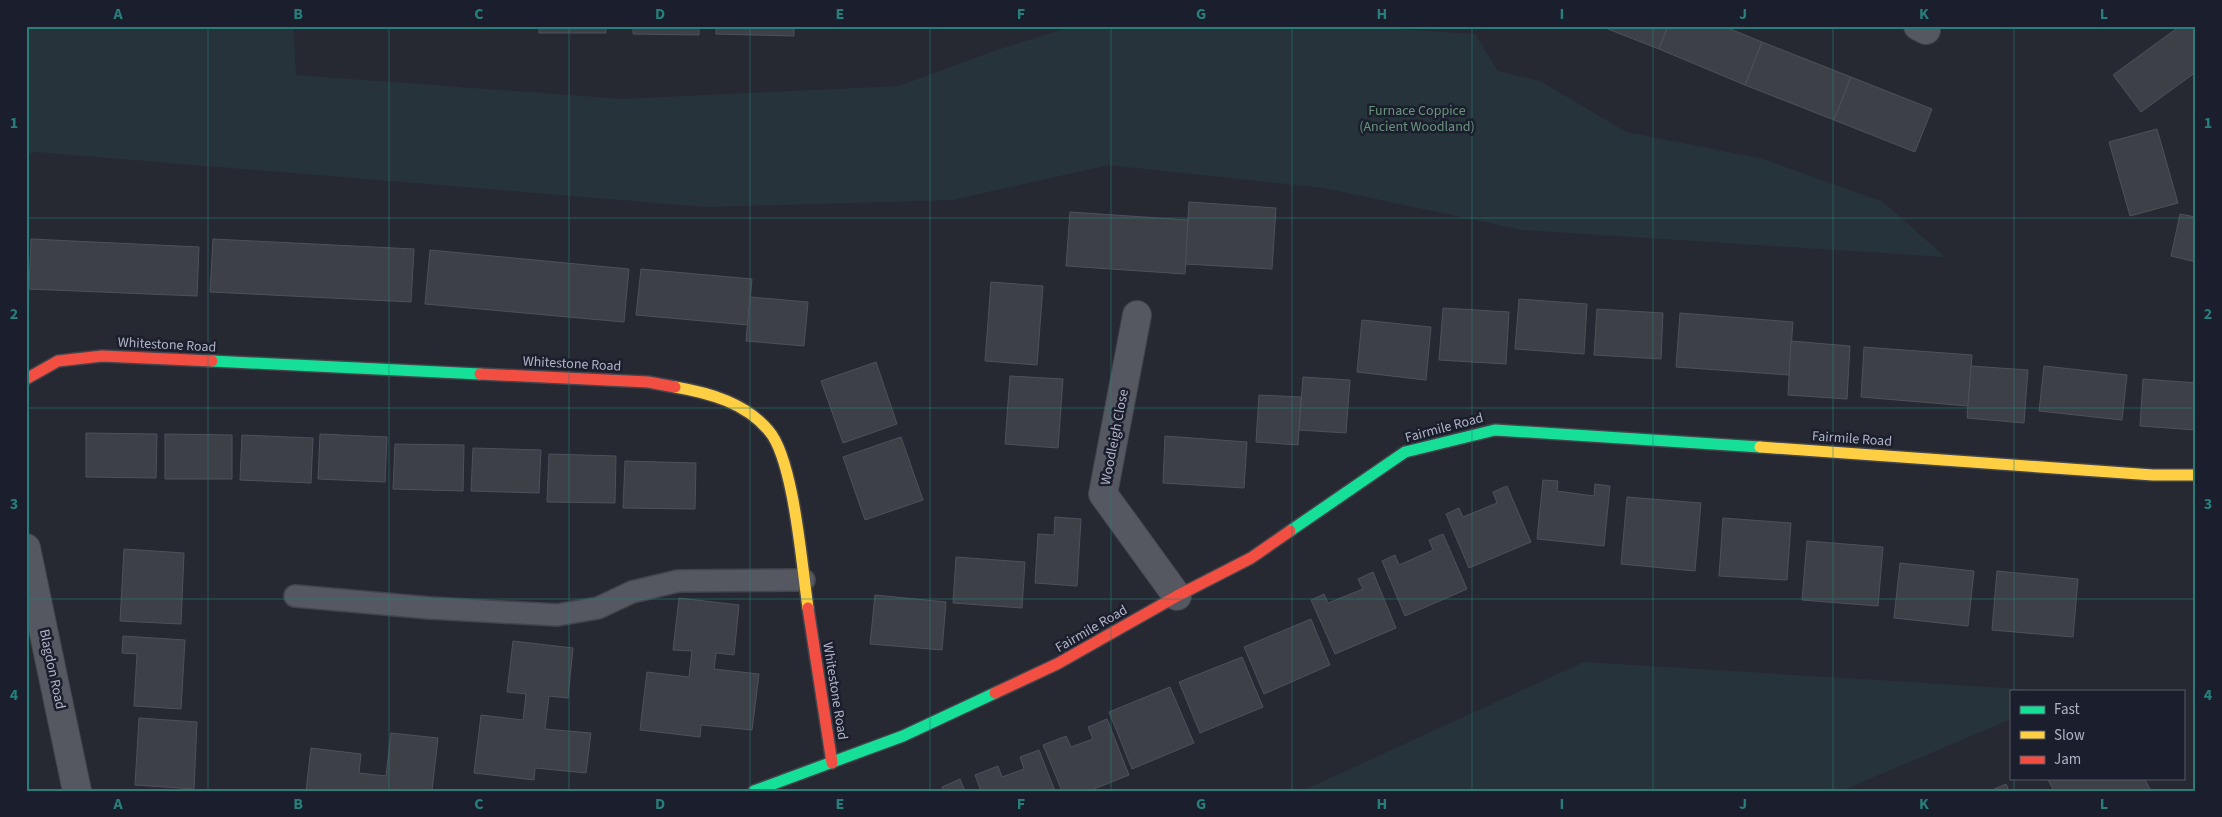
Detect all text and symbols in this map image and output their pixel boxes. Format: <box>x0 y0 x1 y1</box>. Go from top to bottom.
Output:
text: A <box>112 3 123 25</box>
text: B <box>293 3 303 25</box>
text: C <box>474 3 484 25</box>
text: D <box>655 3 665 25</box>
text: E <box>836 3 844 25</box>
text: F <box>1017 3 1025 25</box>
text: G <box>1196 3 1206 25</box>
text: H <box>1377 3 1387 25</box>
text: I <box>1560 3 1564 25</box>
text: J <box>1739 3 1747 25</box>
text: K <box>1919 3 1929 25</box>
text: L <box>2100 3 2108 25</box>
park label: Furnace Coppice (Ancient Woodland) <box>1359 101 1475 137</box>
text: 1 <box>10 112 18 134</box>
text: 1 <box>2204 112 2212 134</box>
text: 2 <box>10 303 18 325</box>
text: 2 <box>2204 303 2212 325</box>
street label: Whitestone Road <box>117 332 217 358</box>
street label: Whitestone Road <box>522 351 622 377</box>
street label: Woodleigh Close <box>1096 387 1134 487</box>
street label: Fairmile Road <box>1403 408 1486 448</box>
street label: Fairmile Road <box>1811 426 1893 452</box>
text: 3 <box>10 493 18 515</box>
text: 3 <box>2204 493 2212 515</box>
street label: Fairmile Road <box>1052 600 1131 658</box>
street label: Blagdon Road <box>34 627 70 711</box>
street label: Whitestone Road <box>817 641 853 741</box>
text: 4 <box>10 684 19 706</box>
text: 4 <box>2204 684 2213 706</box>
legend <box>2010 690 2184 780</box>
text: Fast <box>2054 699 2080 720</box>
text: Slow <box>2054 725 2085 746</box>
text: Jam <box>2054 749 2081 770</box>
text: A <box>112 793 123 815</box>
text: B <box>293 793 303 815</box>
text: C <box>474 793 484 815</box>
text: D <box>655 793 665 815</box>
text: E <box>836 793 844 815</box>
text: F <box>1017 793 1025 815</box>
text: G <box>1196 793 1206 815</box>
text: H <box>1377 793 1387 815</box>
text: I <box>1560 793 1564 815</box>
text: J <box>1739 793 1747 815</box>
text: K <box>1919 793 1929 815</box>
text: L <box>2100 793 2108 815</box>

